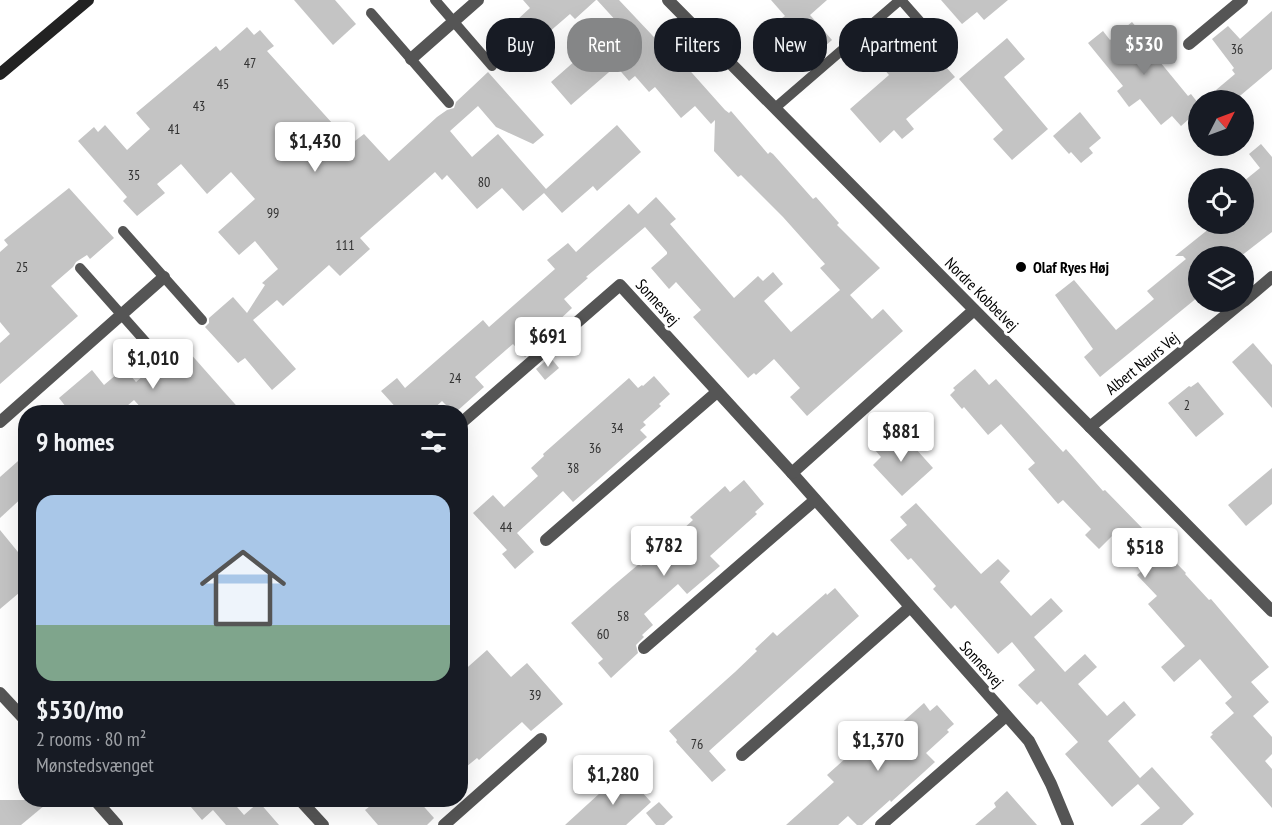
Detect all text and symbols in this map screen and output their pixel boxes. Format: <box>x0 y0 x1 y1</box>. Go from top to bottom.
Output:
chip: Buy <box>486 18 555 72</box>
chip: Rent <box>567 18 642 72</box>
chip: Filters <box>654 18 741 72</box>
chip: New <box>753 18 827 72</box>
chip: Apartment <box>839 18 958 72</box>
pin: $530 <box>1108 25 1180 76</box>
text: $530 <box>1125 31 1163 57</box>
house number: 36 <box>1231 40 1243 58</box>
house number: 47 <box>244 54 256 72</box>
house number: 45 <box>217 75 229 93</box>
north arrow <box>1188 90 1254 156</box>
map controls <box>1188 90 1254 312</box>
house number: 43 <box>193 97 205 115</box>
house number: 41 <box>168 120 180 138</box>
pin: $1,430 <box>266 122 364 173</box>
text: $1,430 <box>289 128 341 154</box>
house number: 35 <box>128 166 140 184</box>
button: locate <box>1188 168 1254 234</box>
house number: 80 <box>478 173 490 191</box>
house number: 99 <box>267 204 279 222</box>
house number: 111 <box>336 236 354 254</box>
button: layers <box>1188 246 1254 312</box>
street label: Nordre Kobbelvej <box>941 253 1023 335</box>
place label: Olaf Ryes Høj <box>1033 257 1109 277</box>
house number: 25 <box>16 258 28 276</box>
marker: Olaf Ryes Høj <box>1014 260 1028 274</box>
street label: Sonnesvej <box>632 274 684 330</box>
pin: $691 <box>512 317 584 368</box>
text: $691 <box>529 323 567 349</box>
street label: Albert Naurs Vej <box>1101 327 1183 399</box>
pin: $1,010 <box>104 339 202 390</box>
text: $1,010 <box>127 345 179 371</box>
house number: 24 <box>449 369 462 387</box>
house number: 2 <box>1184 396 1190 414</box>
pin: $881 <box>865 412 937 463</box>
text: $881 <box>882 418 920 444</box>
house number: 34 <box>611 419 624 437</box>
text: 9 homes <box>36 425 114 458</box>
icon: filters <box>417 425 450 458</box>
house number: 36 <box>589 439 601 457</box>
house number: 38 <box>567 459 579 477</box>
house number: 44 <box>500 518 513 536</box>
pin: $782 <box>628 526 700 577</box>
pin: $518 <box>1109 528 1181 579</box>
text: $782 <box>645 532 683 558</box>
icon: home <box>189 534 297 642</box>
text: $518 <box>1126 534 1164 560</box>
house number: 58 <box>617 607 629 625</box>
house number: 60 <box>597 625 609 643</box>
street label: Sonnesvej <box>956 636 1008 692</box>
house number: 39 <box>529 686 541 704</box>
text: $530/mo <box>36 693 124 726</box>
pin: $1,370 <box>829 721 927 772</box>
text: 2 rooms · 80 m² <box>36 726 146 752</box>
text: $1,370 <box>852 727 904 753</box>
house number: 76 <box>691 735 703 753</box>
text: Mønstedsvænget <box>36 752 154 778</box>
pin: $1,280 <box>564 755 662 806</box>
text: $1,280 <box>587 761 639 787</box>

